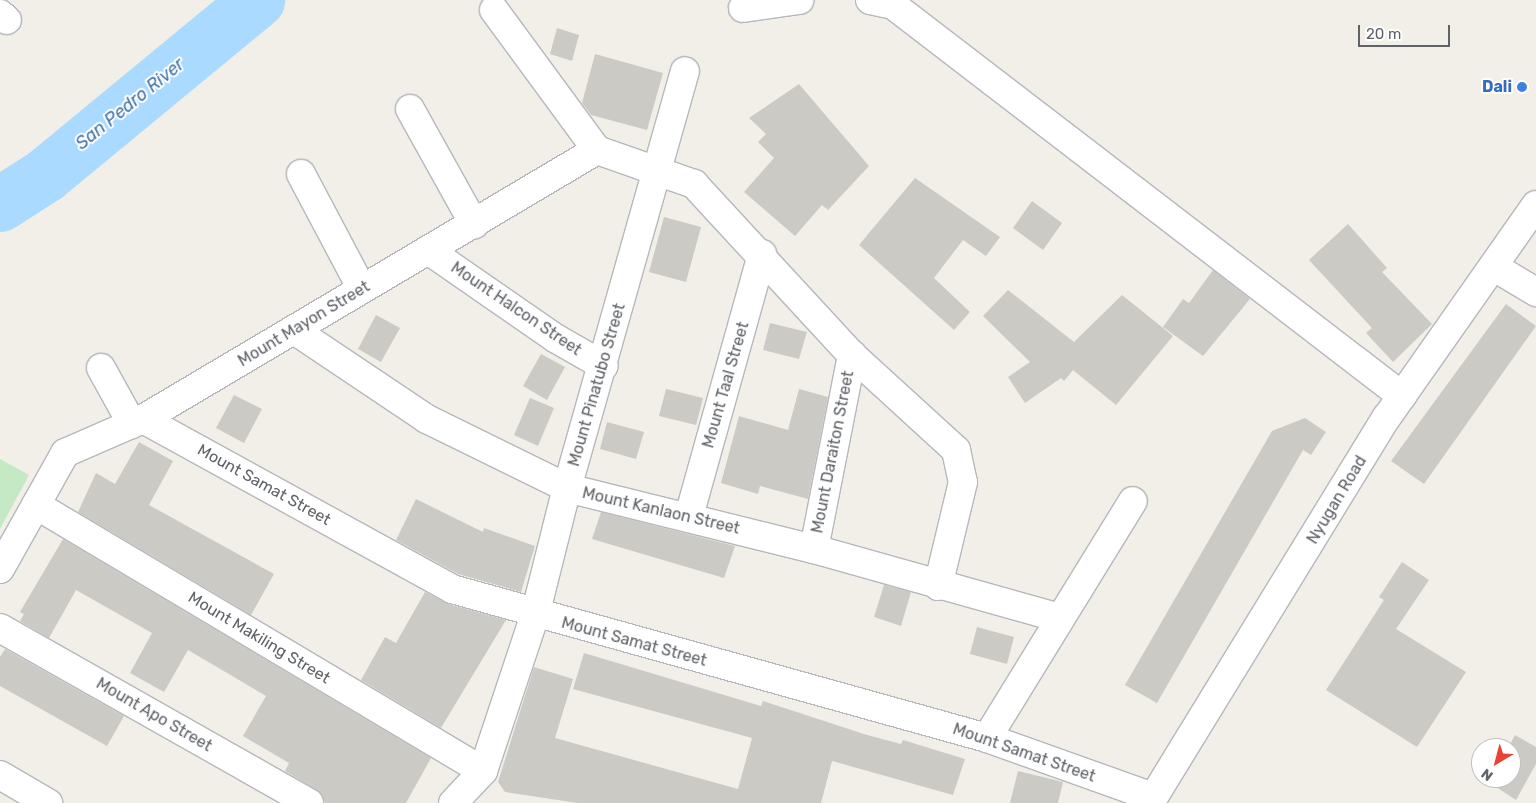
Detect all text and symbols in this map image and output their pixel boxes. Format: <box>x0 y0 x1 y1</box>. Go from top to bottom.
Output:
scale bar <box>1361 15 1454 47</box>
text: 20 m <box>1366 25 1401 43</box>
water label: San Pedro River <box>71 54 189 154</box>
place label: Dali <box>1482 77 1512 97</box>
marker: Dali <box>1516 81 1528 93</box>
street label: Mount Halcon Street <box>447 258 585 360</box>
street label: Mount Mayon Street <box>235 277 373 371</box>
street label: Mount Pinatubo Street <box>565 301 629 469</box>
street label: Mount Taal Street <box>699 319 753 451</box>
street label: Mount Daraiton Street <box>808 369 858 535</box>
street label: Mount Samat Street <box>194 440 334 530</box>
street label: Nyugan Road <box>1303 452 1371 548</box>
street label: Mount Kanlaon Street <box>580 484 742 538</box>
street label: Mount Makiling Street <box>185 588 333 688</box>
street label: Mount Samat Street <box>559 613 709 671</box>
street label: Mount Apo Street <box>93 674 215 756</box>
street label: Mount Samat Street <box>950 720 1098 786</box>
north arrow <box>1471 738 1521 788</box>
text: N <box>1478 765 1496 784</box>

